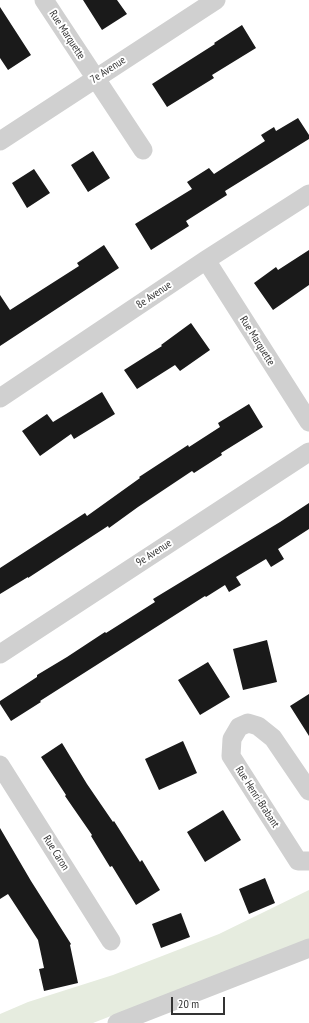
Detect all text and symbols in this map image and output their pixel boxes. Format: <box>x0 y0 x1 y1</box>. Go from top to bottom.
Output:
street label: Rue Marquette <box>46 8 88 62</box>
street label: 7e Avenue <box>88 54 128 86</box>
street label: 8e Avenue <box>134 278 174 312</box>
street label: Rue Marquette <box>237 314 277 368</box>
street label: 9e Avenue <box>134 537 174 569</box>
street label: Rue Henri-Brabant <box>232 764 282 830</box>
street label: Rue Caron <box>40 833 72 873</box>
scale bar <box>173 989 227 1015</box>
text: 20 m <box>178 996 199 1011</box>

